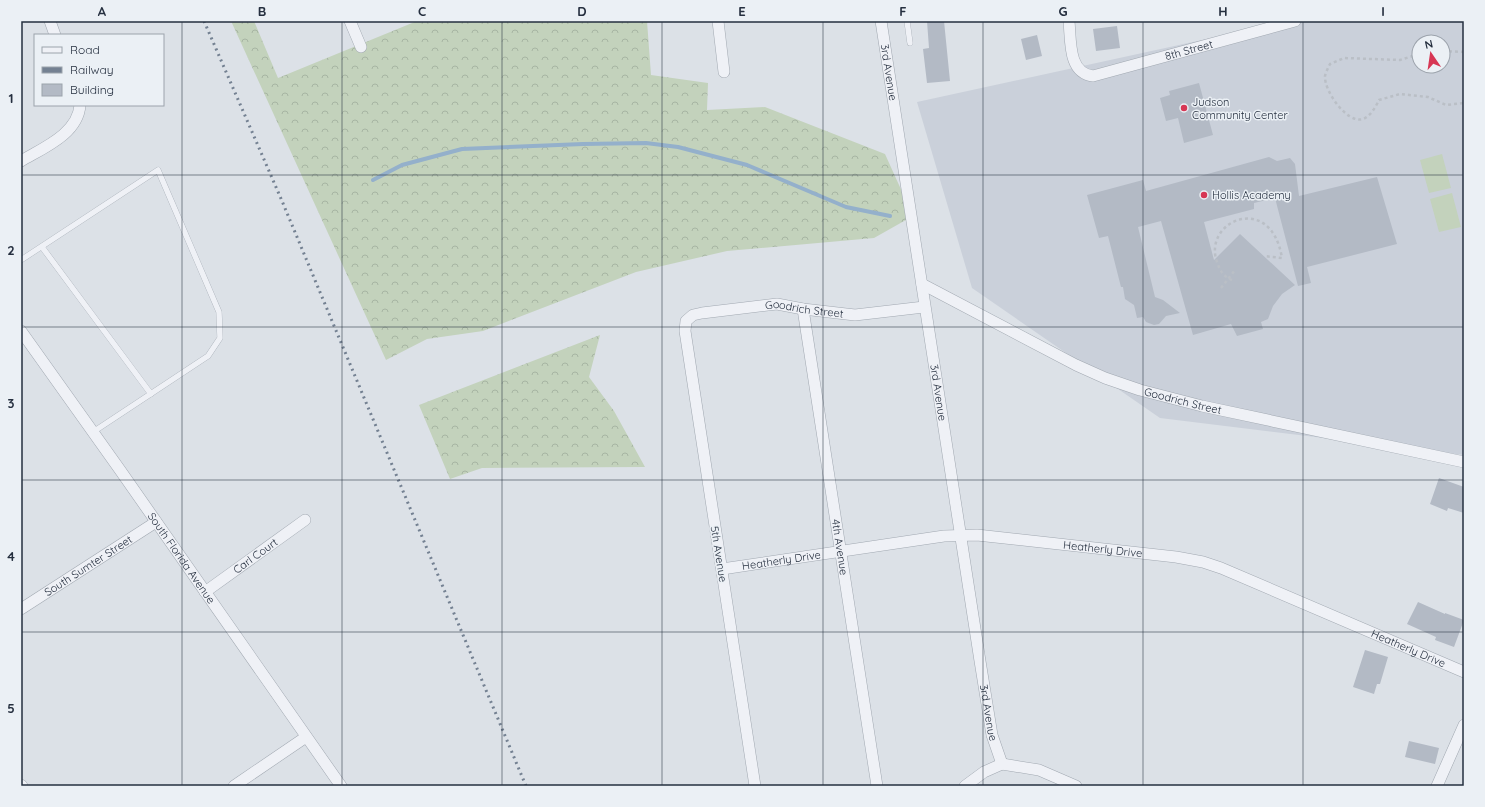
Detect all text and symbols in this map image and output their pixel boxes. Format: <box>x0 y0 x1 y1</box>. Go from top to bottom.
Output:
text: A <box>98 3 107 19</box>
text: B <box>258 3 266 19</box>
text: C <box>418 3 426 19</box>
text: D <box>577 3 587 19</box>
text: E <box>738 3 746 19</box>
text: F <box>899 3 907 19</box>
text: G <box>1058 3 1068 19</box>
text: H <box>1218 3 1228 19</box>
text: I <box>1381 3 1385 19</box>
legend <box>34 34 164 106</box>
north arrow <box>1411 34 1451 74</box>
street label: 8th Street <box>1163 37 1215 63</box>
text: N <box>1423 37 1434 52</box>
text: Road <box>70 42 100 57</box>
street label: 3rd Avenue <box>878 43 900 102</box>
text: Railway <box>70 62 114 77</box>
text: Building <box>70 82 114 97</box>
text: 1 <box>8 90 14 106</box>
place label: Judson Community Center <box>1192 95 1288 122</box>
marker: Judson Community Center <box>1179 103 1189 113</box>
place label: Hollis Academy <box>1212 188 1291 202</box>
marker: Hollis Academy <box>1199 190 1209 200</box>
text: 2 <box>7 242 15 258</box>
street label: Goodrich Street <box>764 297 845 321</box>
street label: 3rd Avenue <box>927 363 950 422</box>
street label: Goodrich Street <box>1143 384 1223 417</box>
text: 3 <box>8 395 15 411</box>
street label: South Florida Avenue <box>145 510 218 606</box>
street label: 4th Avenue <box>829 518 851 576</box>
street label: 5th Avenue <box>708 525 730 583</box>
street label: South Sumter Street <box>42 532 135 599</box>
street label: Carl Court <box>230 535 281 577</box>
street label: Heatherly Drive <box>1063 538 1143 560</box>
street label: Heatherly Drive <box>741 547 822 573</box>
text: 4 <box>7 548 15 564</box>
street label: Heatherly Drive <box>1369 626 1448 670</box>
street label: 3rd Avenue <box>977 683 1001 743</box>
text: 5 <box>7 700 15 716</box>

